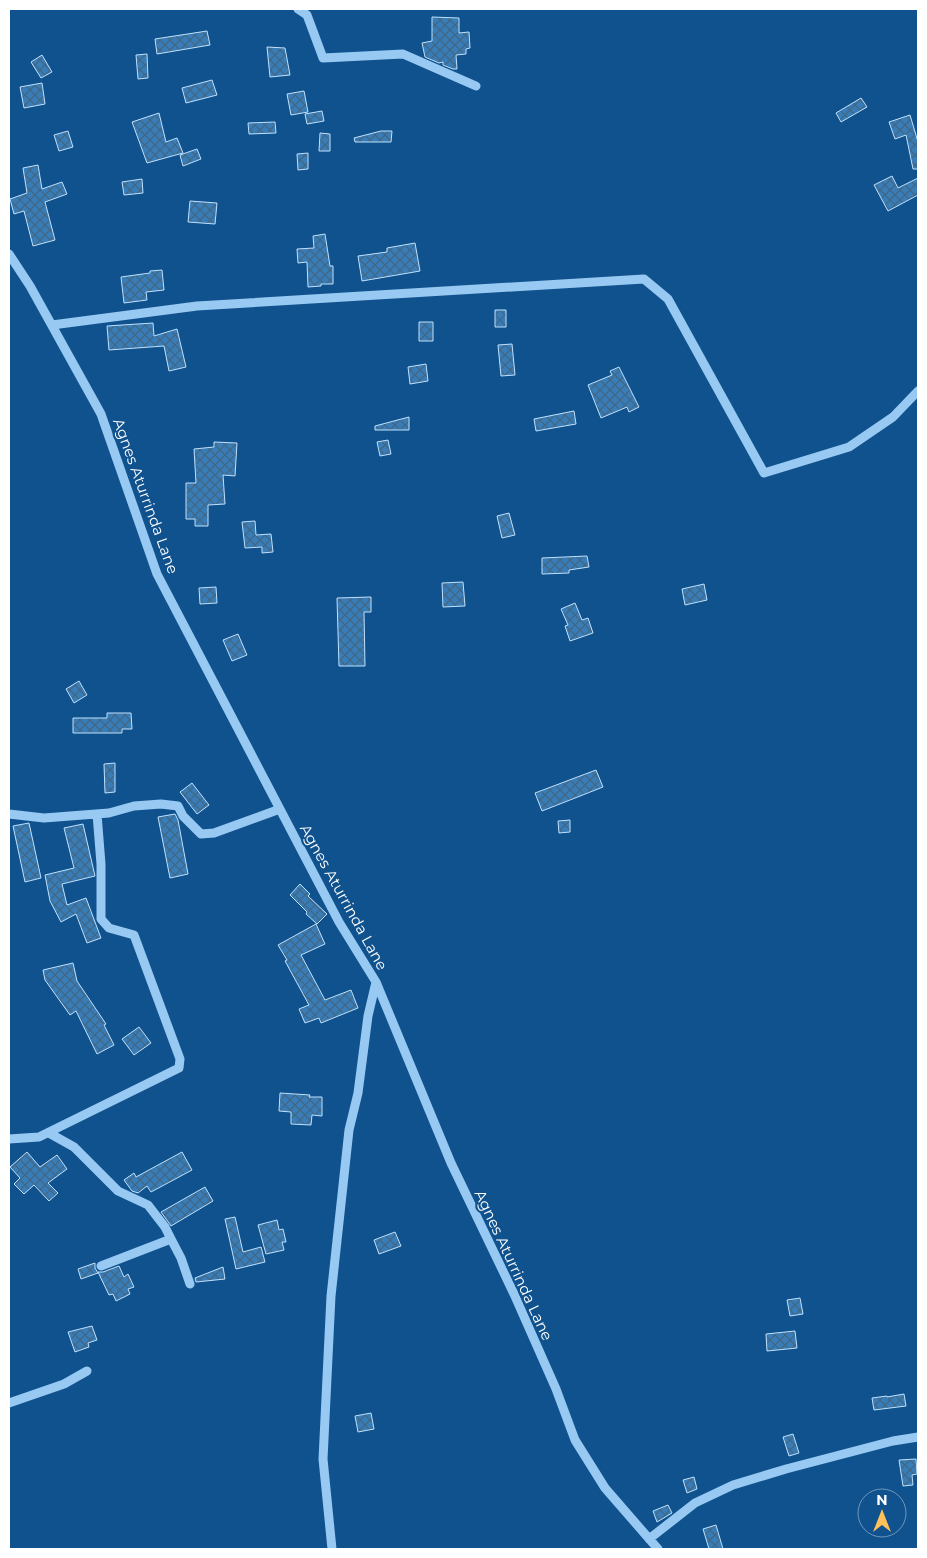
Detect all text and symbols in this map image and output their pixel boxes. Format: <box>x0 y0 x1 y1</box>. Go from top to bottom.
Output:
street label: Agnes Aturrinda Lane <box>109 416 183 576</box>
street label: Agnes Aturrinda Lane <box>296 821 392 973</box>
street label: Agnes Aturrinda Lane <box>471 1187 557 1343</box>
north arrow <box>857 1488 907 1538</box>
text: N <box>876 1491 888 1509</box>

